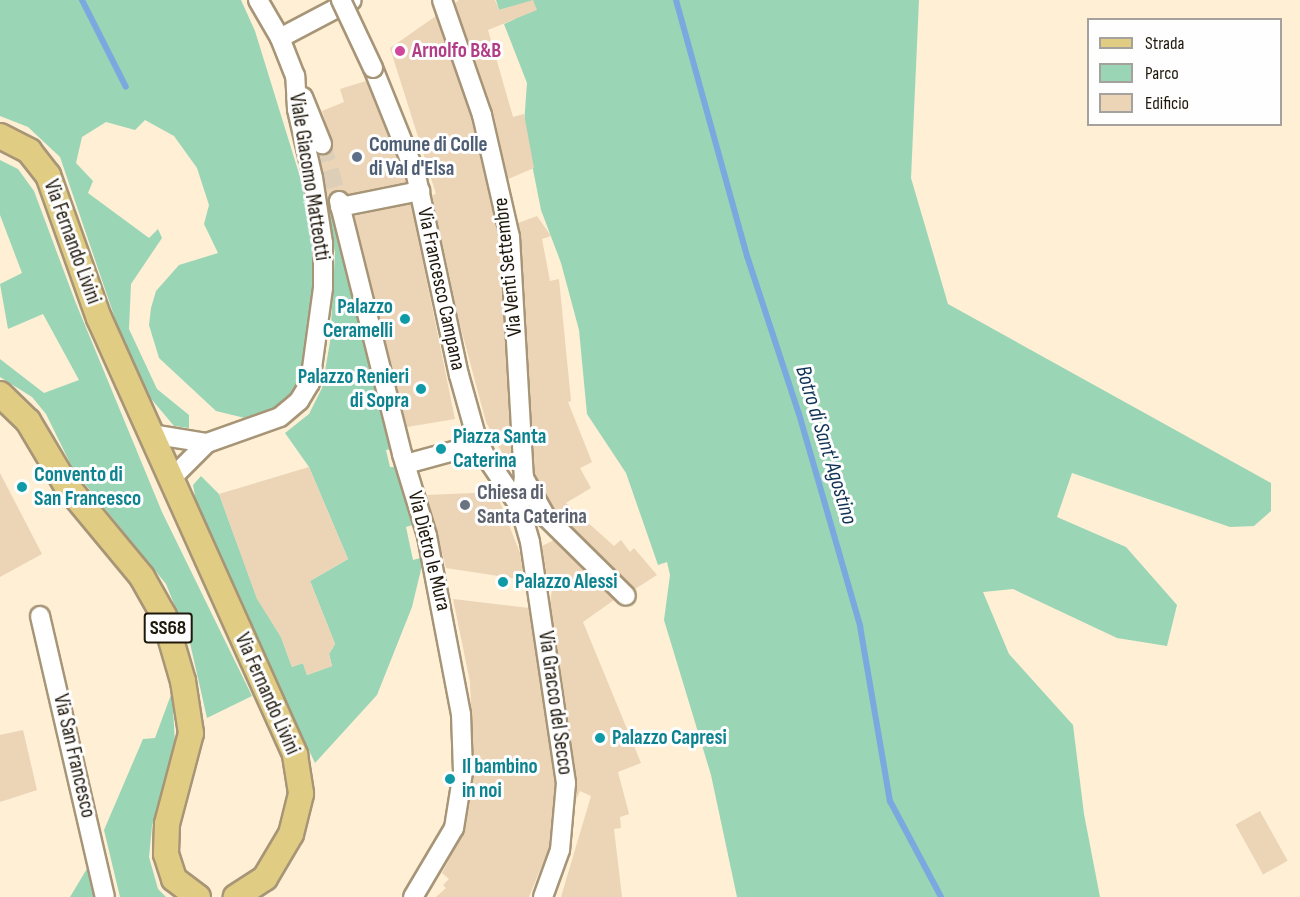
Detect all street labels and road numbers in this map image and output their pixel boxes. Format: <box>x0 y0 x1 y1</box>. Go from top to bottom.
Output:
street label: Viale Giacomo Matteotti <box>283 91 335 263</box>
street label: Via Fernando Livini <box>38 176 106 308</box>
street label: Via Venti Settembre <box>488 196 528 338</box>
street label: Via Francesco Campana <box>411 205 471 373</box>
street label: Via Dietro le Mura <box>402 489 456 613</box>
road number: SS68 <box>142 611 194 645</box>
street label: Via Fernando Livini <box>229 629 305 759</box>
street label: Via Gracco del Secco <box>532 629 578 777</box>
street label: Via San Francesco <box>48 692 100 820</box>

